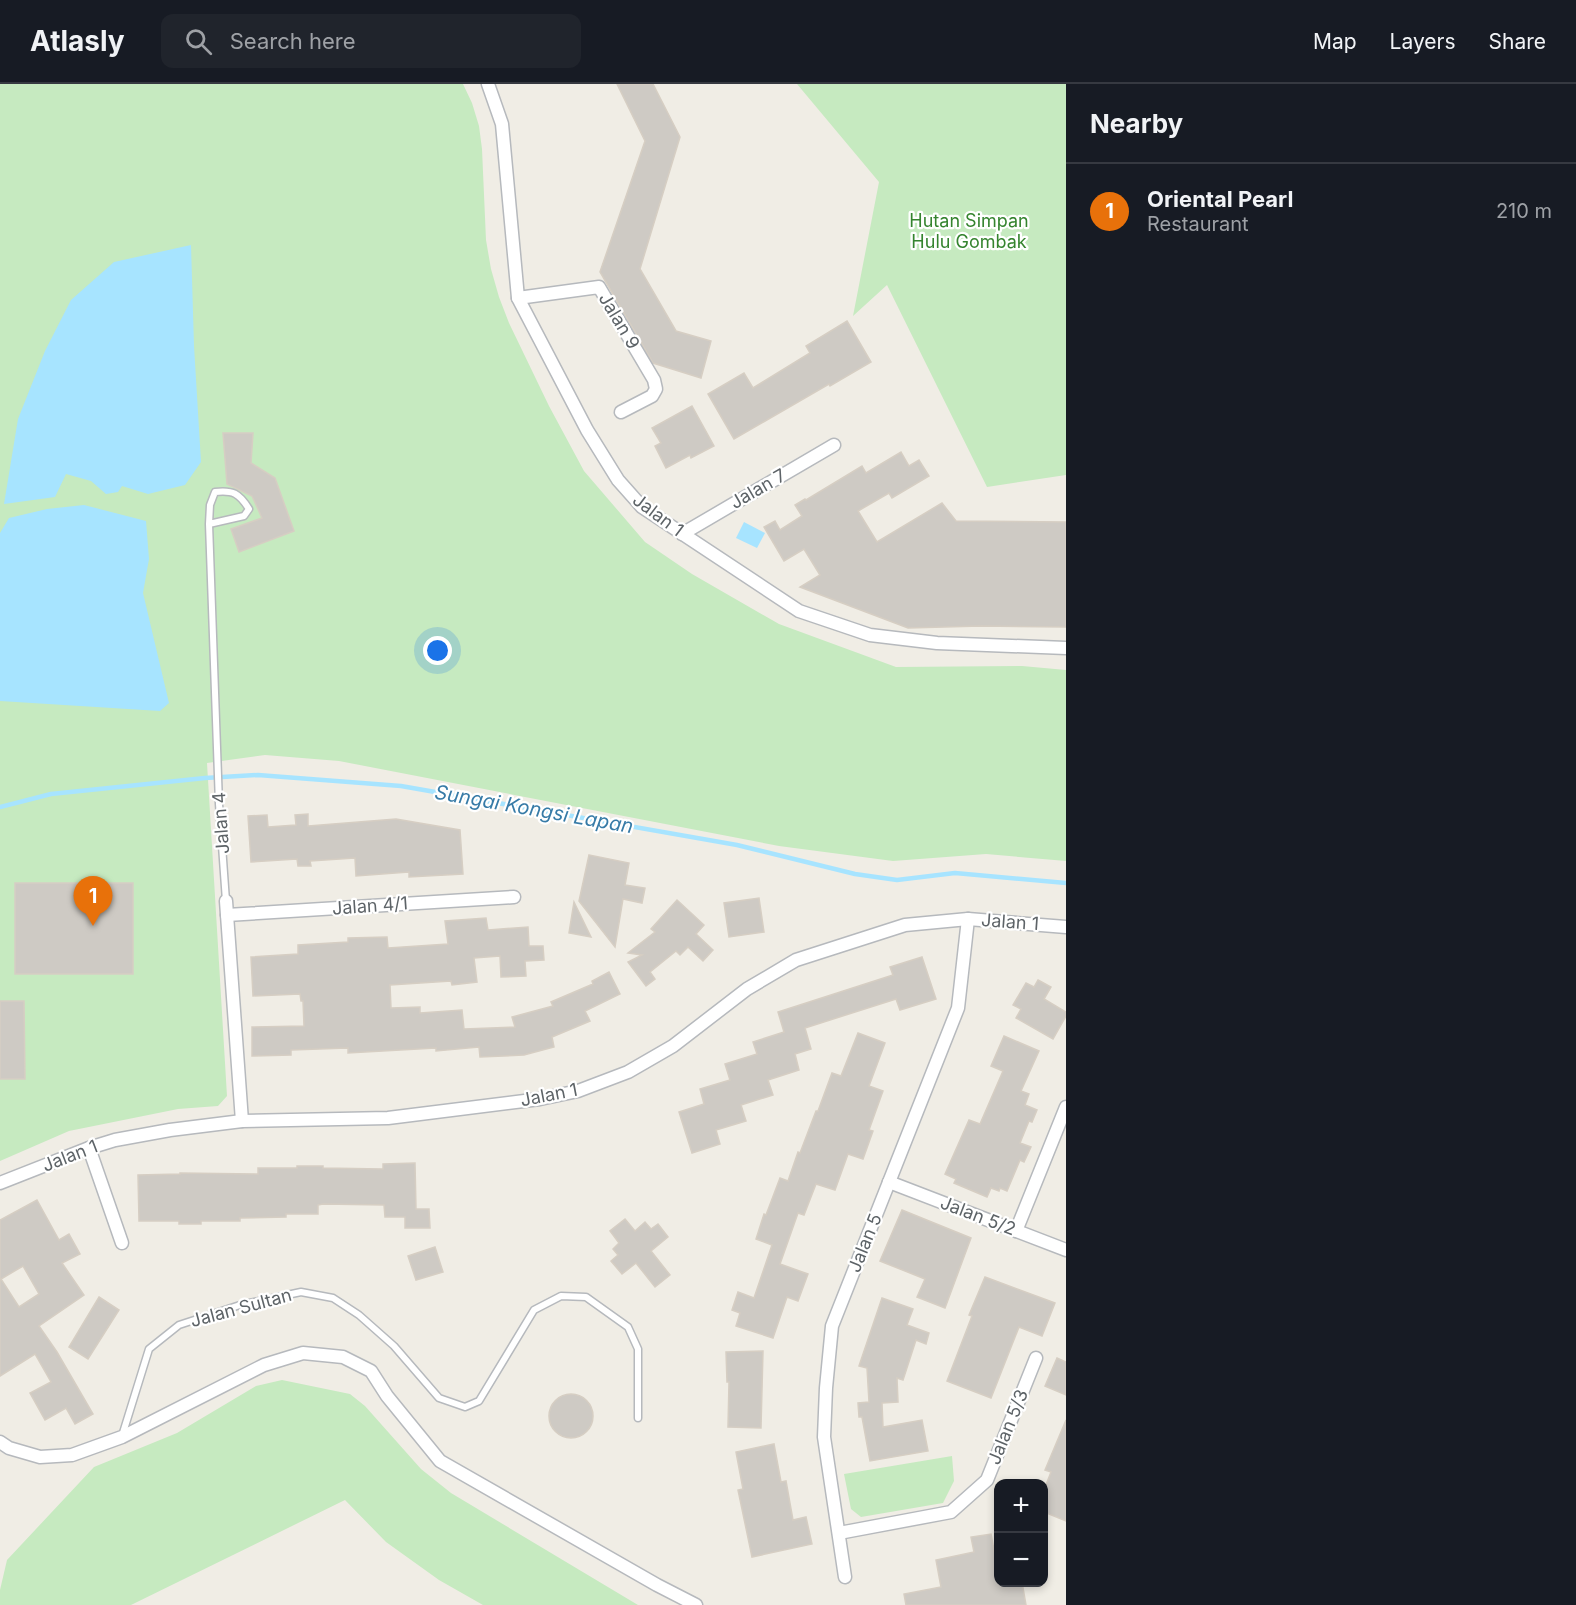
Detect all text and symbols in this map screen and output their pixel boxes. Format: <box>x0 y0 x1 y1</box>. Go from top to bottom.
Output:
search box <box>161 14 581 68</box>
text: Atlasly <box>30 24 125 58</box>
icon: search <box>182 25 215 58</box>
text: Search here <box>230 28 356 54</box>
text: Map <box>1313 29 1357 54</box>
text: Layers <box>1390 29 1456 54</box>
text: Share <box>1489 29 1546 54</box>
text: Nearby <box>1090 108 1183 139</box>
text: Oriental Pearl <box>1147 186 1293 212</box>
text: 1 <box>1105 199 1114 223</box>
text: 210 m <box>1496 199 1552 223</box>
park label: Hutan Simpan Hulu Gombak <box>909 210 1029 252</box>
text: Restaurant <box>1147 212 1249 236</box>
street label: Jalan 9 <box>595 289 644 353</box>
street label: Jalan 7 <box>726 464 789 513</box>
street label: Jalan 1 <box>629 489 688 540</box>
your location <box>423 636 452 665</box>
water label: Sungai Kongsi Lapan <box>433 780 635 838</box>
street label: Jalan 4 <box>208 791 233 855</box>
pin: 1 <box>74 876 112 926</box>
street label: Jalan 4/1 <box>331 892 409 919</box>
street label: Jalan 1 <box>980 909 1040 934</box>
street label: Jalan 1 <box>518 1079 579 1110</box>
street label: Jalan 1 <box>39 1135 101 1176</box>
street label: Jalan 5/2 <box>938 1192 1019 1239</box>
street label: Jalan 5 <box>843 1210 886 1275</box>
street label: Jalan Sultan <box>188 1284 294 1331</box>
street label: Jalan 5/3 <box>983 1386 1032 1467</box>
map controls <box>994 1479 1048 1587</box>
button: + <box>994 1479 1048 1533</box>
button: − <box>994 1533 1048 1587</box>

